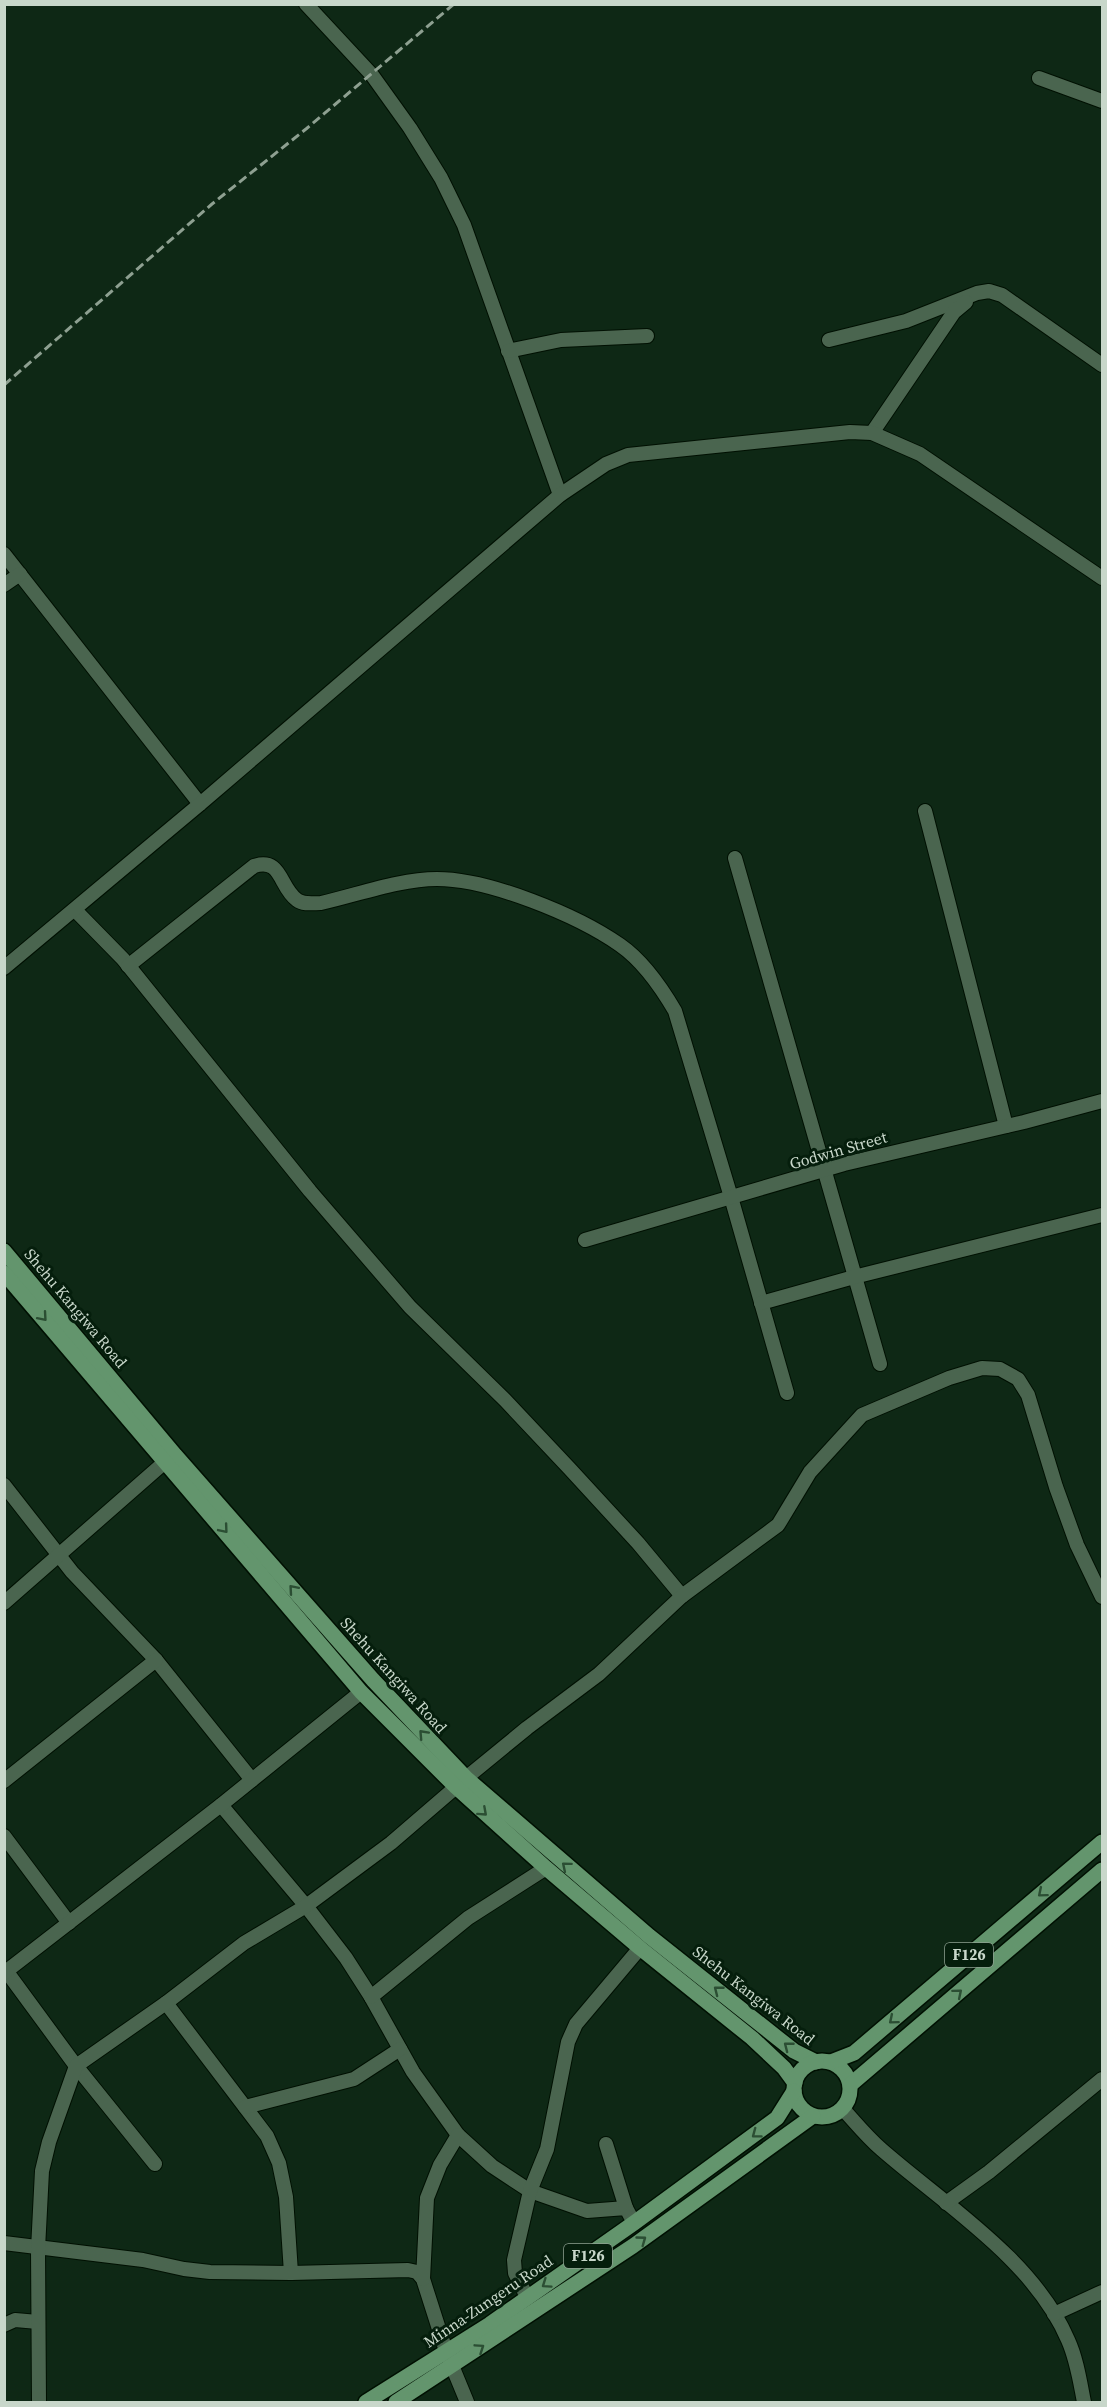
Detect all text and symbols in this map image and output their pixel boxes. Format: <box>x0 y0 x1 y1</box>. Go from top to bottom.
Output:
street label: Godwin Street <box>787 1125 890 1174</box>
street label: Shehu Kangiwa Road <box>20 1244 132 1372</box>
one-way arrow <box>35 1310 46 1321</box>
one-way arrow <box>216 1522 227 1533</box>
one-way arrow <box>289 1585 300 1596</box>
street label: Shehu Kangiwa Road <box>336 1612 452 1738</box>
one-way arrow <box>420 1730 431 1741</box>
one-way arrow <box>476 1805 487 1816</box>
one-way arrow <box>562 1863 573 1874</box>
one-way arrow <box>1038 1886 1049 1897</box>
street label: Shehu Kangiwa Road <box>688 1940 820 2050</box>
road number: F126 <box>945 1943 993 1967</box>
one-way arrow <box>713 1986 724 1997</box>
one-way arrow <box>951 1989 962 2000</box>
one-way arrow <box>889 2012 900 2023</box>
one-way arrow <box>784 2042 795 2053</box>
one-way arrow <box>751 2126 762 2137</box>
one-way arrow <box>636 2236 647 2247</box>
road number: F126 <box>564 2244 612 2268</box>
street label: Minna-Zungeru Road <box>419 2250 557 2352</box>
one-way arrow <box>542 2277 553 2288</box>
one-way arrow <box>473 2344 484 2355</box>

